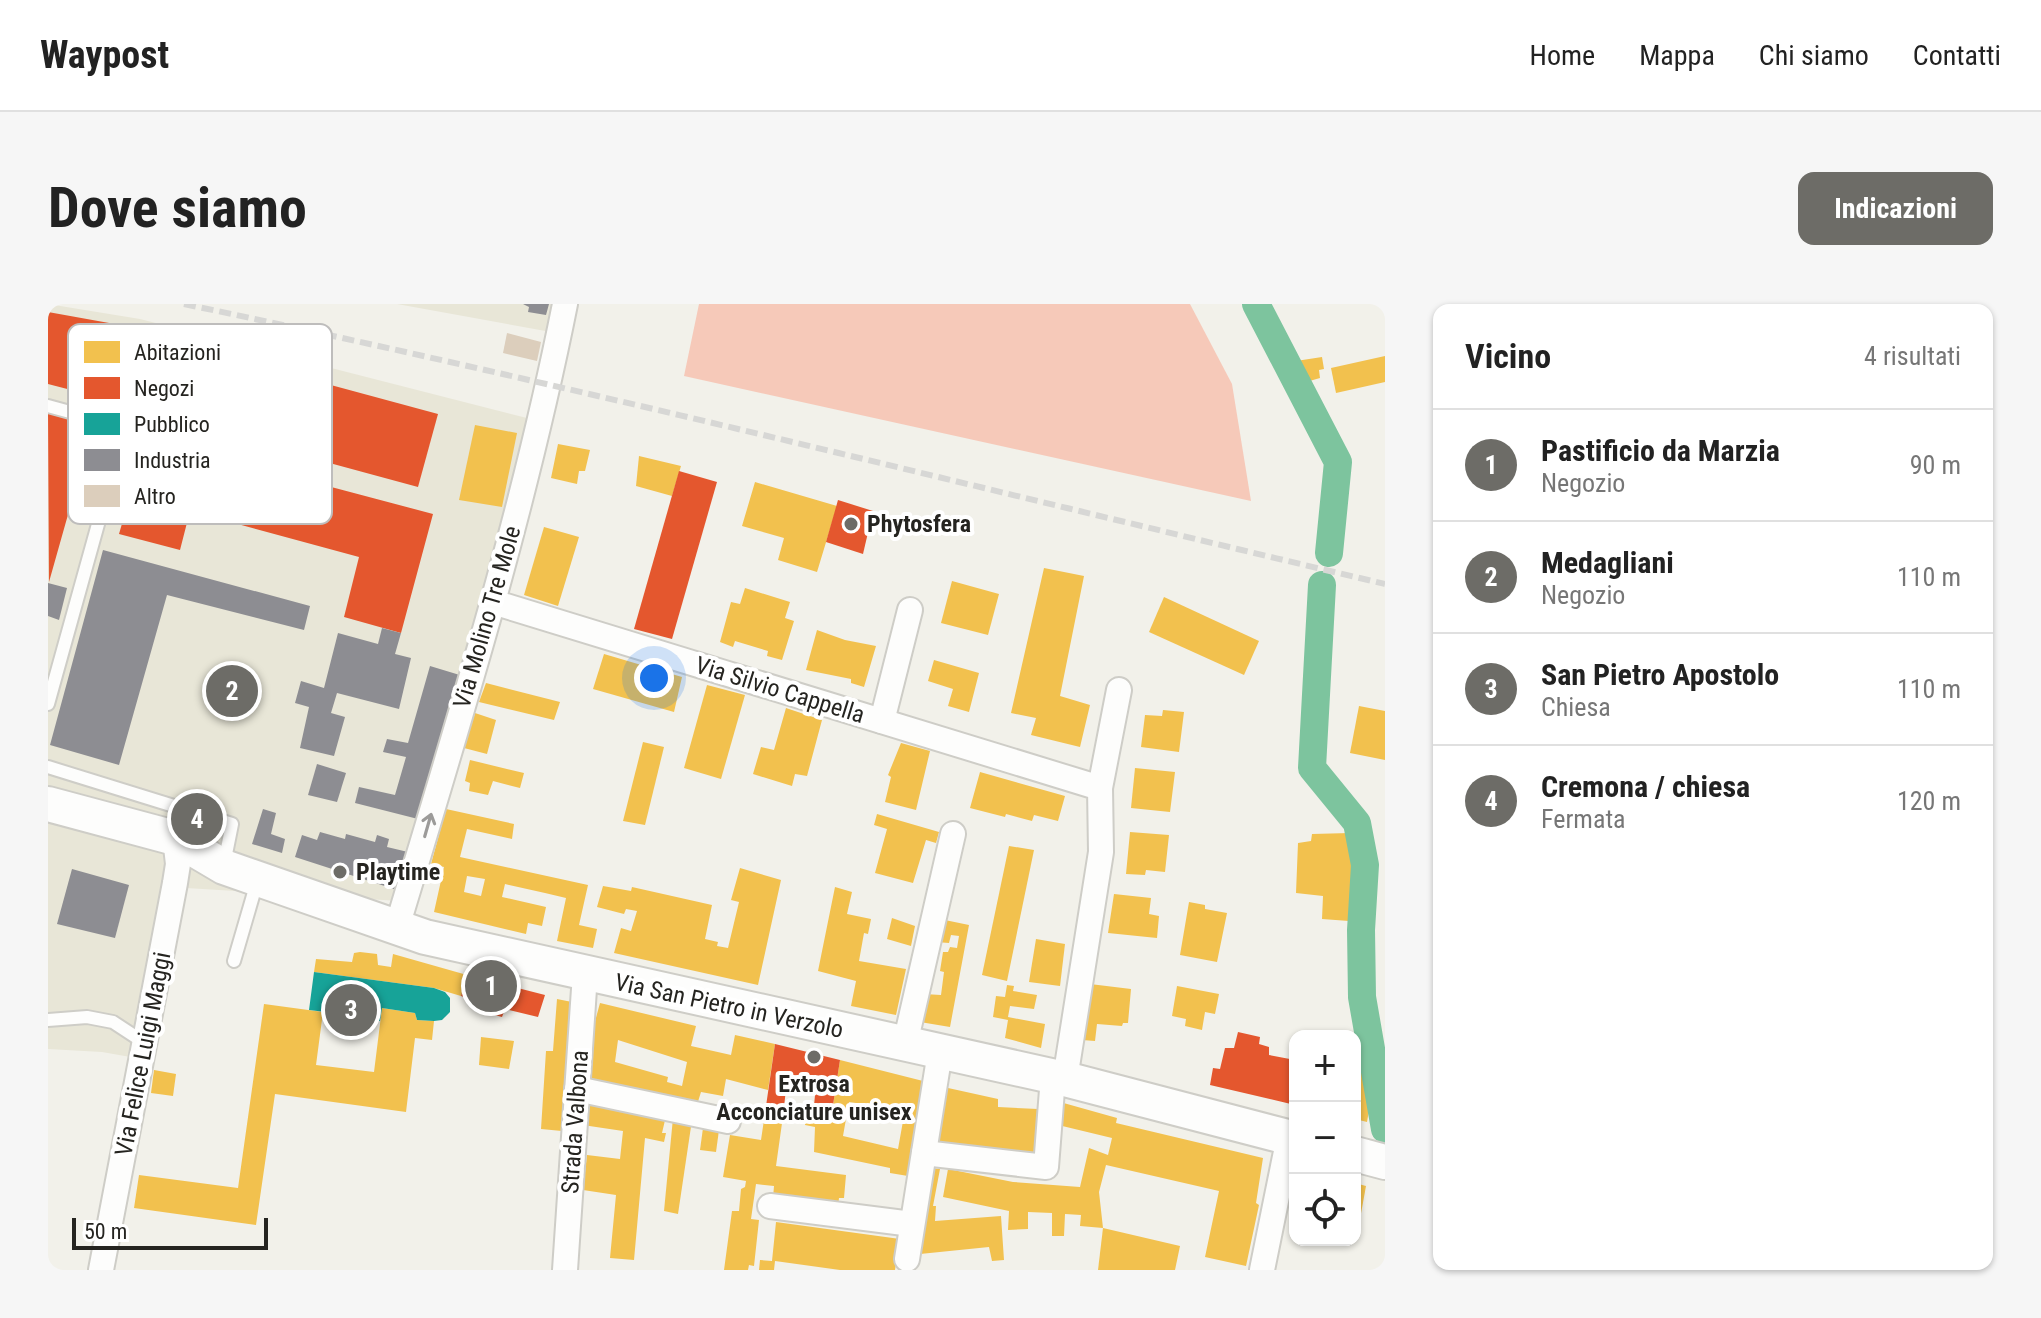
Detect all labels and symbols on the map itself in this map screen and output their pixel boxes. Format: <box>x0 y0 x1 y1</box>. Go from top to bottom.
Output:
legend <box>68 324 332 524</box>
text: Abitazioni <box>134 340 221 365</box>
text: Negozi <box>134 376 194 401</box>
text: Pubblico <box>134 412 210 437</box>
text: Industria <box>134 448 211 473</box>
text: Altro <box>134 484 176 509</box>
place label: Phytosfera <box>867 510 971 538</box>
marker: Phytosfera <box>842 515 860 533</box>
street label: Via Molino Tre Mole <box>448 523 526 711</box>
street label: Via Silvio Cappella <box>692 651 868 729</box>
your location <box>634 658 674 698</box>
pin: 2 <box>206 661 258 721</box>
pin: 4 <box>171 789 223 849</box>
one-way arrow <box>421 813 436 838</box>
place label: Playtime <box>356 858 440 886</box>
marker: Playtime <box>331 863 349 881</box>
street label: Via Felice Luigi Maggi <box>110 950 176 1158</box>
pin: 1 <box>465 956 517 1016</box>
street label: Via San Pietro in Verzolo <box>612 968 846 1044</box>
pin: 3 <box>325 980 377 1040</box>
marker: Extrosa Acconciature unisex <box>805 1048 823 1066</box>
street label: Strada Valbona <box>556 1049 594 1195</box>
place label: Extrosa Acconciature unisex <box>716 1070 912 1126</box>
scale bar <box>72 1214 268 1250</box>

